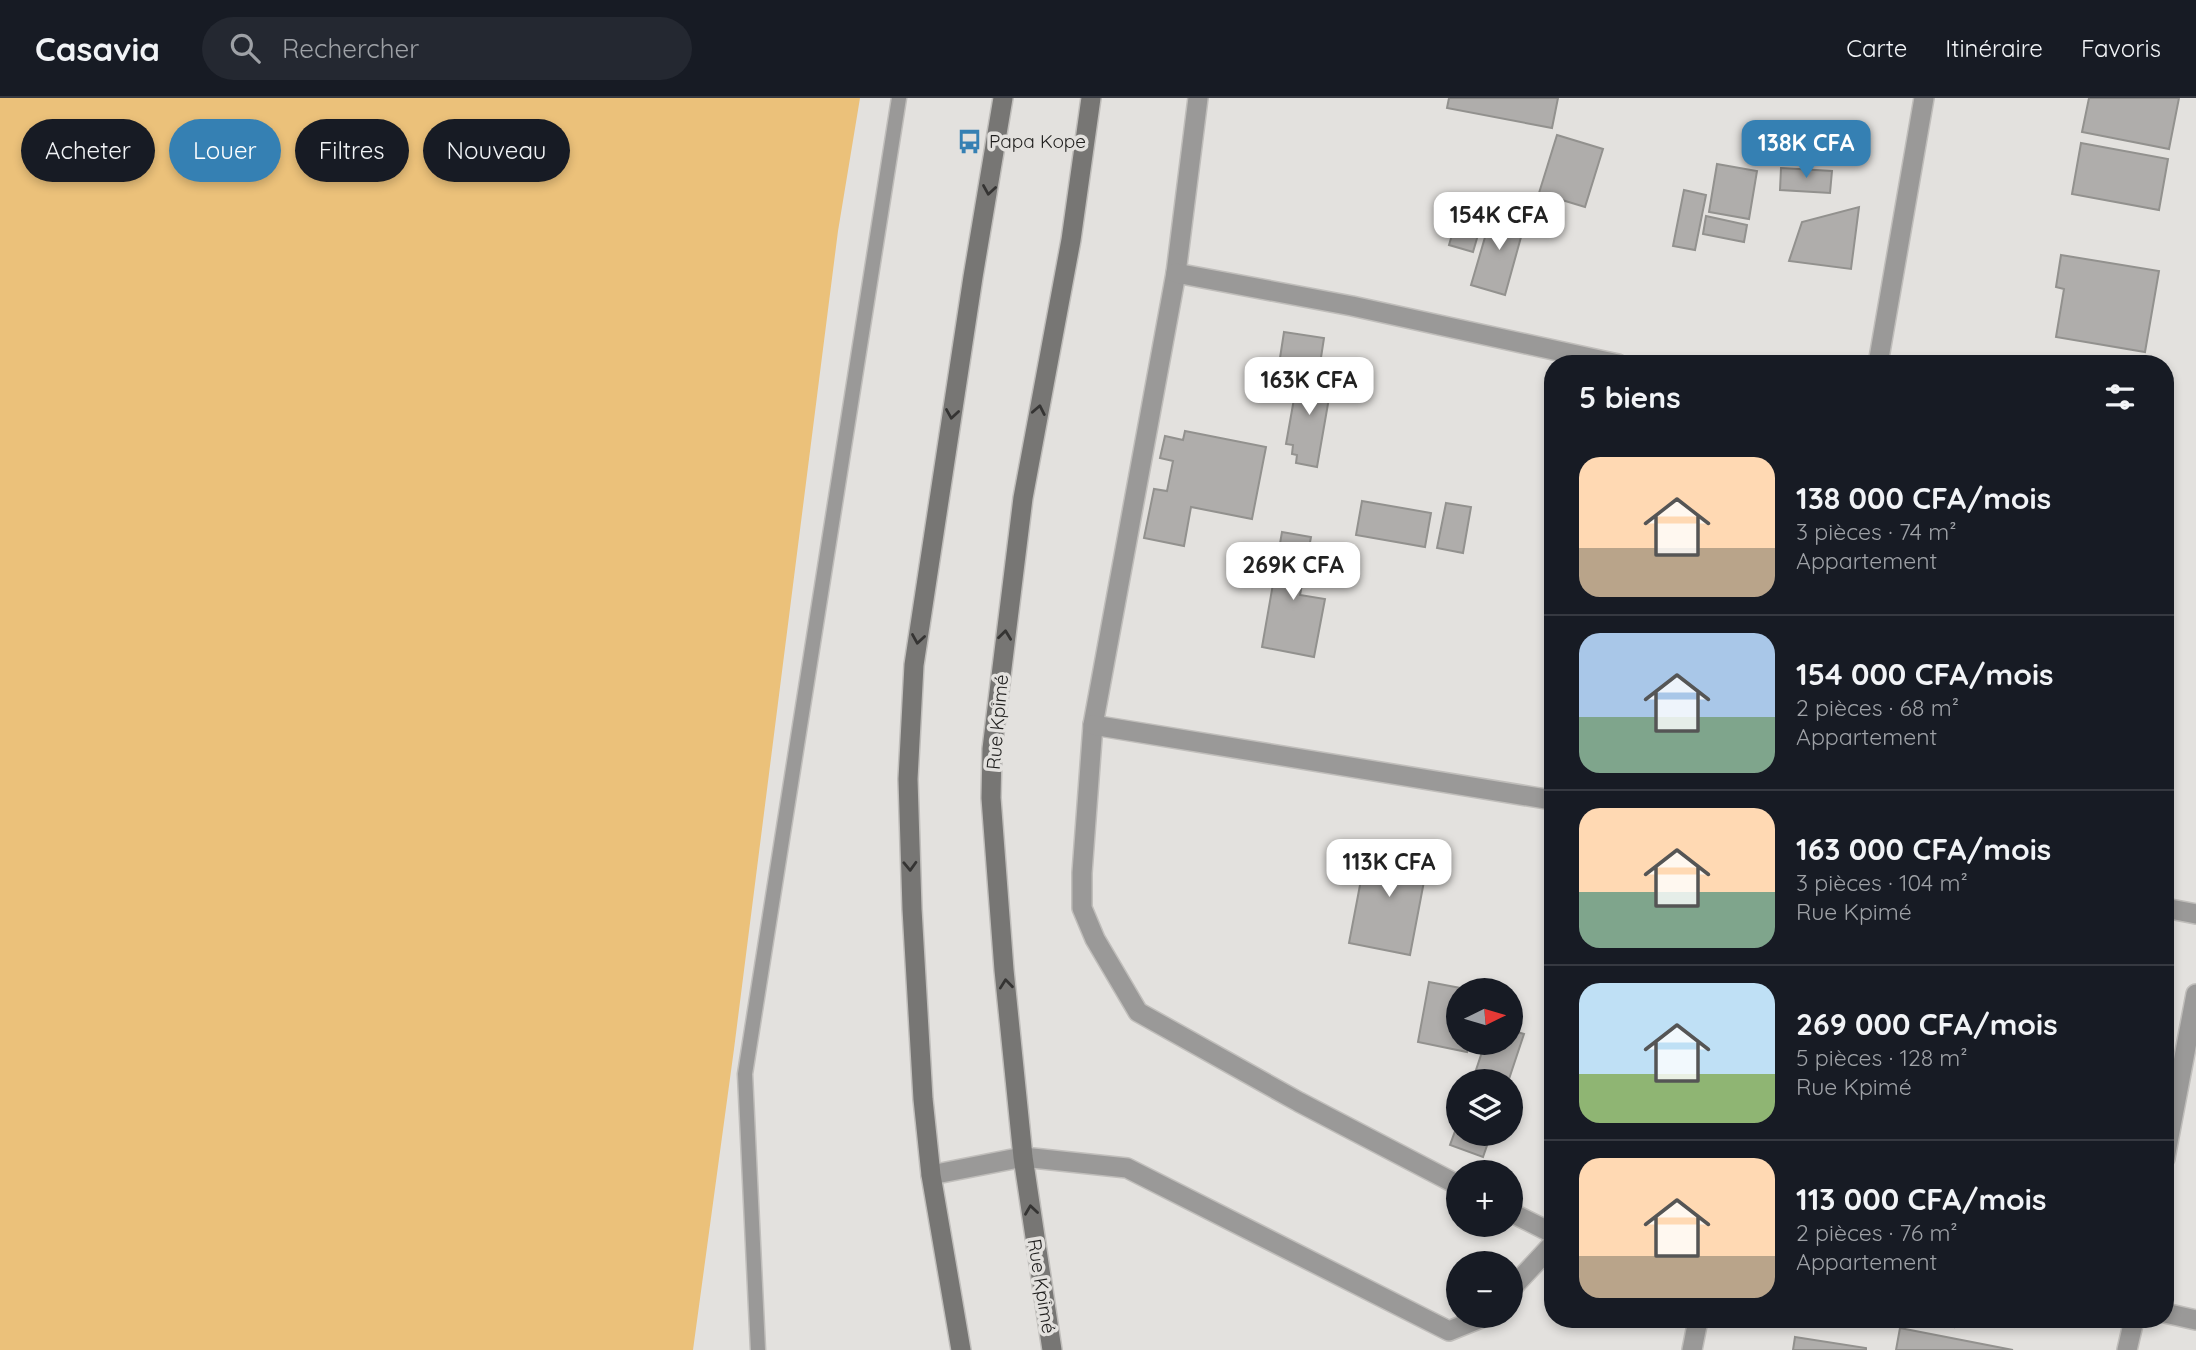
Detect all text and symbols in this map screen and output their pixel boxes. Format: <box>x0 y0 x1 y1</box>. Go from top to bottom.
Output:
search box <box>202 17 692 80</box>
text: Casavia <box>35 28 160 69</box>
icon: search <box>226 29 264 67</box>
text: Rechercher <box>282 32 419 65</box>
text: Carte <box>1846 33 1907 63</box>
text: Itinéraire <box>1945 33 2043 63</box>
text: Favoris <box>2081 33 2161 63</box>
chip: Acheter <box>21 119 155 182</box>
chip: Louer <box>169 119 281 182</box>
chip: Filtres <box>295 119 409 182</box>
chip: Nouveau <box>423 119 570 182</box>
pin: 138K CFA <box>1734 120 1878 180</box>
bus stop icon: Papa Kope <box>955 127 983 155</box>
text: 138K CFA <box>1758 128 1854 157</box>
place label: Papa Kope <box>989 129 1086 153</box>
one-way arrow <box>982 184 997 196</box>
pin: 154K CFA <box>1427 192 1571 252</box>
text: 154K CFA <box>1450 200 1548 229</box>
pin: 163K CFA <box>1237 358 1381 417</box>
text: 163K CFA <box>1261 365 1357 394</box>
text: 5 biens <box>1579 378 1681 416</box>
icon: filters <box>2101 378 2139 416</box>
one-way arrow <box>1031 404 1046 416</box>
one-way arrow <box>945 408 960 420</box>
text: 138 000 CFA/mois <box>1796 479 2051 517</box>
icon: home <box>1635 485 1719 569</box>
text: 3 pièces · 74 m² <box>1796 517 1956 546</box>
pin: 269K CFA <box>1221 542 1365 602</box>
text: Appartement <box>1796 546 1937 575</box>
text: 269K CFA <box>1242 550 1344 579</box>
one-way arrow <box>998 629 1013 641</box>
one-way arrow <box>911 633 926 645</box>
text: 154 000 CFA/mois <box>1796 655 2054 693</box>
icon: home <box>1635 661 1719 745</box>
street label: Rue Kpimé <box>981 673 1013 771</box>
text: 2 pièces · 68 m² <box>1796 693 1959 722</box>
text: Appartement <box>1796 722 1937 751</box>
text: 163 000 CFA/mois <box>1796 830 2051 868</box>
icon: home <box>1635 836 1719 920</box>
pin: 113K CFA <box>1317 840 1461 899</box>
text: 113K CFA <box>1342 847 1436 876</box>
one-way arrow <box>903 861 918 872</box>
text: 3 pièces · 104 m² <box>1796 868 1968 897</box>
text: Rue Kpimé <box>1796 897 1912 926</box>
one-way arrow <box>998 978 1013 990</box>
north arrow <box>1446 978 1522 1055</box>
map controls <box>1446 978 1523 1328</box>
text: 269 000 CFA/mois <box>1796 1005 2058 1043</box>
icon: home <box>1635 1011 1719 1095</box>
text: 5 pièces · 128 m² <box>1796 1043 1968 1072</box>
button: layers <box>1446 1069 1523 1146</box>
text: Rue Kpimé <box>1796 1072 1912 1101</box>
button: + <box>1446 1160 1523 1237</box>
text: 113 000 CFA/mois <box>1796 1180 2046 1218</box>
icon: home <box>1635 1186 1719 1270</box>
one-way arrow <box>1023 1204 1038 1216</box>
text: 2 pièces · 76 m² <box>1796 1218 1958 1247</box>
street label: Rue Kpimé <box>1023 1237 1061 1335</box>
text: Appartement <box>1796 1247 1937 1276</box>
button: − <box>1446 1251 1523 1328</box>

